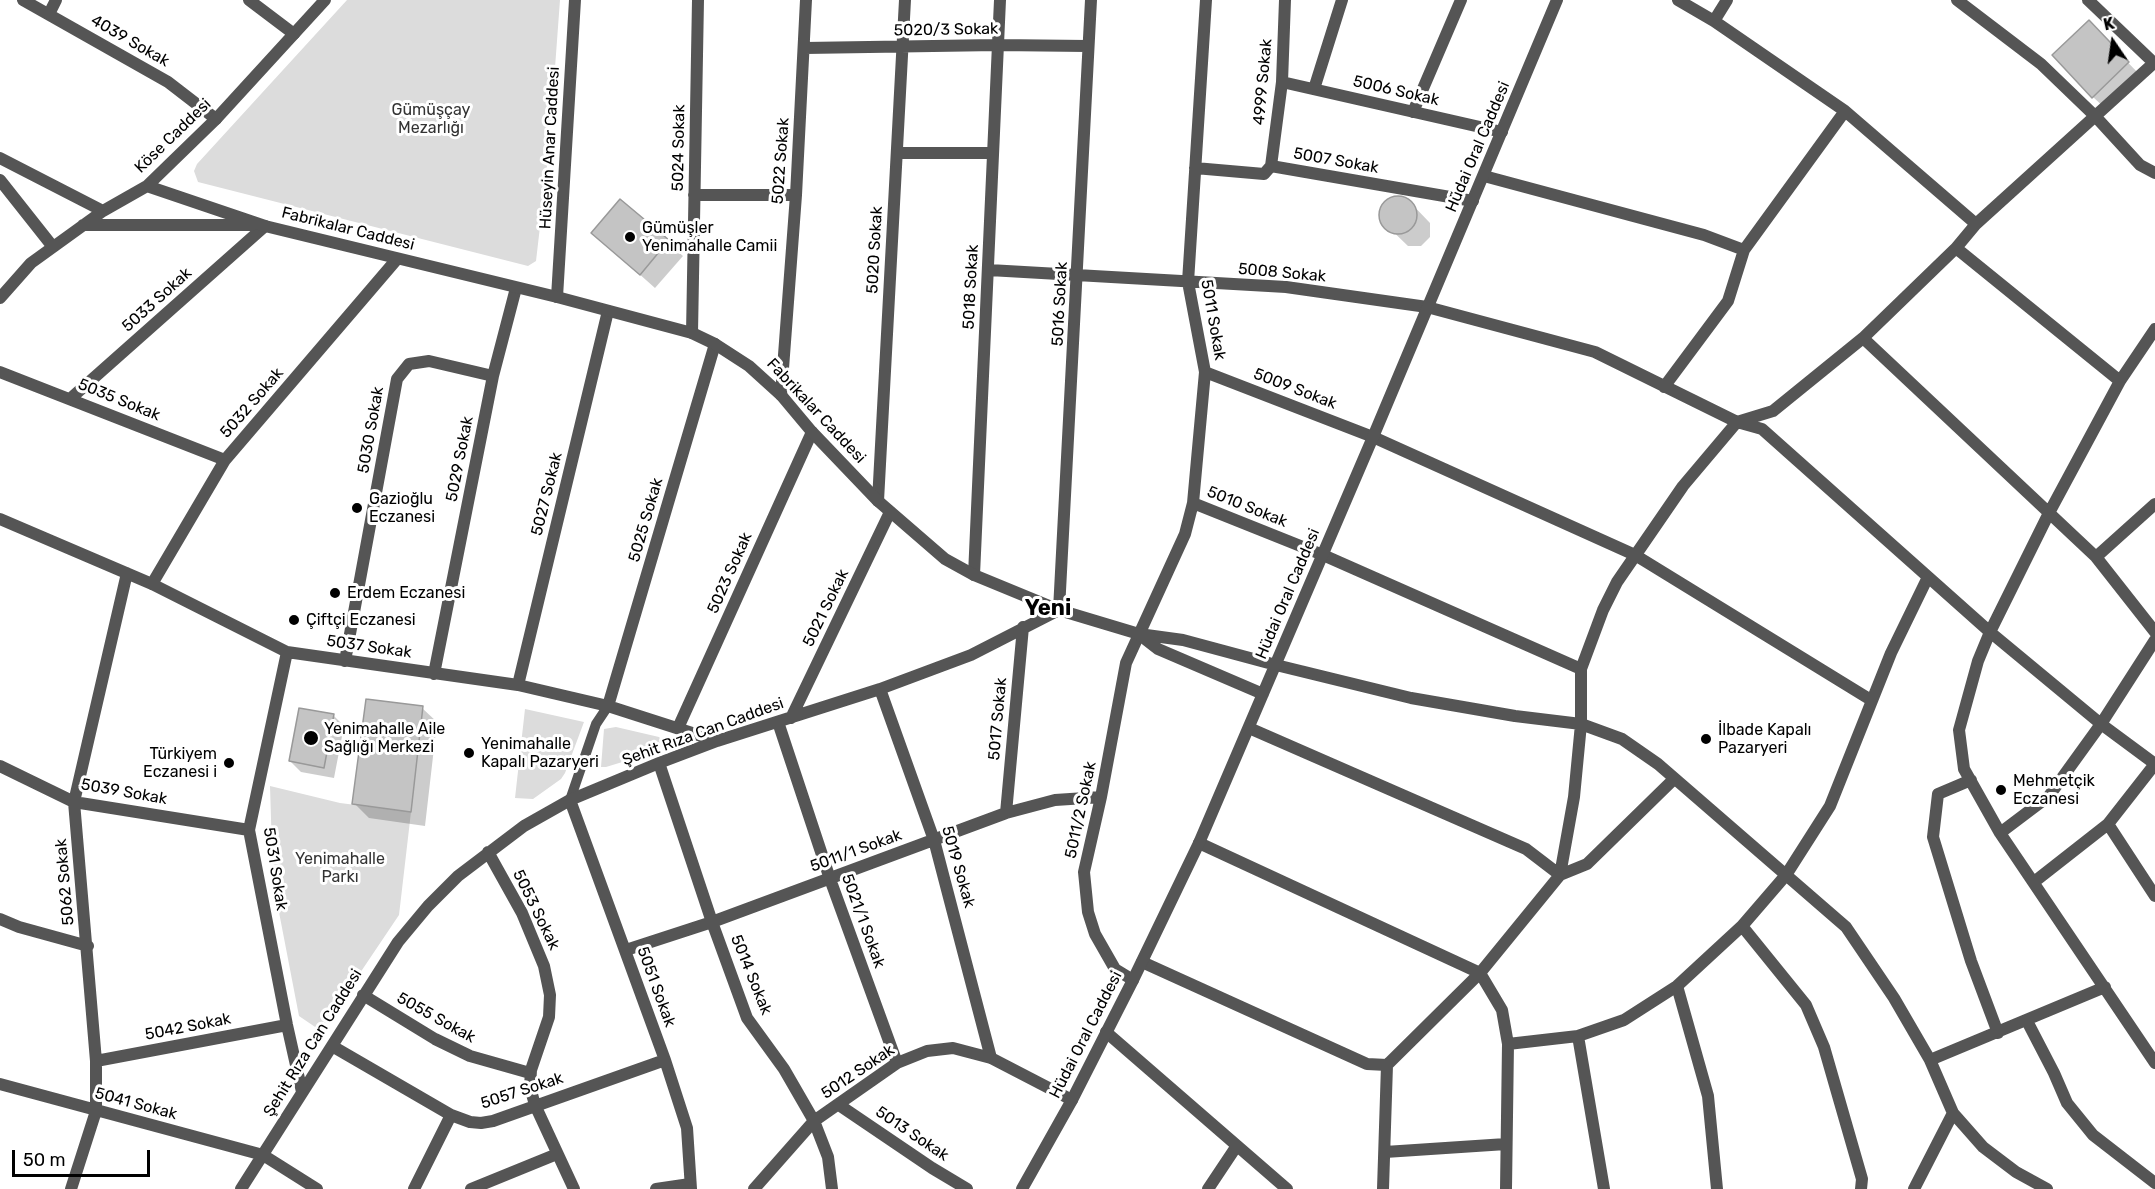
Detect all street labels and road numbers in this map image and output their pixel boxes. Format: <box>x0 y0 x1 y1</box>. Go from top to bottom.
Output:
street label: 4039 Sokak <box>87 11 173 71</box>
street label: 5020/3 Sokak <box>894 19 998 41</box>
street label: 4999 Sokak <box>1250 38 1276 126</box>
street label: Hüseyin Anar Caddesi <box>536 66 564 230</box>
street label: 5006 Sokak <box>1351 72 1441 110</box>
street label: Hüdai Oral Caddesi <box>1442 79 1514 215</box>
street label: Köse Caddesi <box>131 95 215 177</box>
street label: 5024 Sokak <box>669 104 689 192</box>
street label: 5022 Sokak <box>768 117 794 205</box>
street label: 5007 Sokak <box>1292 144 1380 178</box>
street label: Fabrikalar Caddesi <box>280 203 416 255</box>
street label: 5020 Sokak <box>863 206 887 294</box>
street label: 5018 Sokak <box>959 244 983 330</box>
street label: 5008 Sokak <box>1237 260 1327 286</box>
street label: 5016 Sokak <box>1048 261 1072 347</box>
street label: 5033 Sokak <box>118 264 196 336</box>
street label: 5011 Sokak <box>1196 278 1230 362</box>
street label: Fabrikalar Caddesi <box>762 355 870 467</box>
street label: 5032 Sokak <box>216 364 288 442</box>
street label: 5009 Sokak <box>1251 364 1339 414</box>
street label: 5035 Sokak <box>75 375 163 425</box>
street label: 5030 Sokak <box>354 385 388 475</box>
street label: 5029 Sokak <box>442 415 478 503</box>
street label: 5027 Sokak <box>527 450 567 538</box>
street label: 5025 Sokak <box>625 476 667 564</box>
street label: 5010 Sokak <box>1204 482 1290 532</box>
street label: Hüdai Oral Caddesi <box>1252 526 1324 662</box>
street label: 5023 Sokak <box>704 529 756 617</box>
street label: 5021 Sokak <box>799 566 853 650</box>
street label: 5037 Sokak <box>325 632 413 662</box>
street label: 5017 Sokak <box>985 677 1011 761</box>
street label: Şehit Rıza Can Caddesi <box>620 694 786 770</box>
street label: 5011/2 Sokak <box>1061 760 1101 860</box>
street label: 5039 Sokak <box>79 775 169 809</box>
street label: 5019 Sokak <box>937 824 979 910</box>
street label: 5031 Sokak <box>259 826 291 912</box>
street label: 5011/1 Sokak <box>808 826 904 876</box>
street label: 5062 Sokak <box>52 838 78 926</box>
street label: 5053 Sokak <box>508 867 564 953</box>
street label: 5021/1 Sokak <box>837 871 889 971</box>
street label: 5014 Sokak <box>726 932 776 1018</box>
street label: 5051 Sokak <box>633 944 679 1030</box>
street label: Şehit Rıza Can Caddesi <box>260 966 366 1120</box>
street label: Hüdai Oral Caddesi <box>1046 968 1126 1102</box>
street label: 5055 Sokak <box>393 989 479 1047</box>
street label: 5042 Sokak <box>143 1009 233 1045</box>
street label: 5012 Sokak <box>818 1041 898 1103</box>
street label: 5057 Sokak <box>478 1069 566 1113</box>
street label: 5041 Sokak <box>93 1084 179 1124</box>
street label: 5013 Sokak <box>872 1102 952 1166</box>

